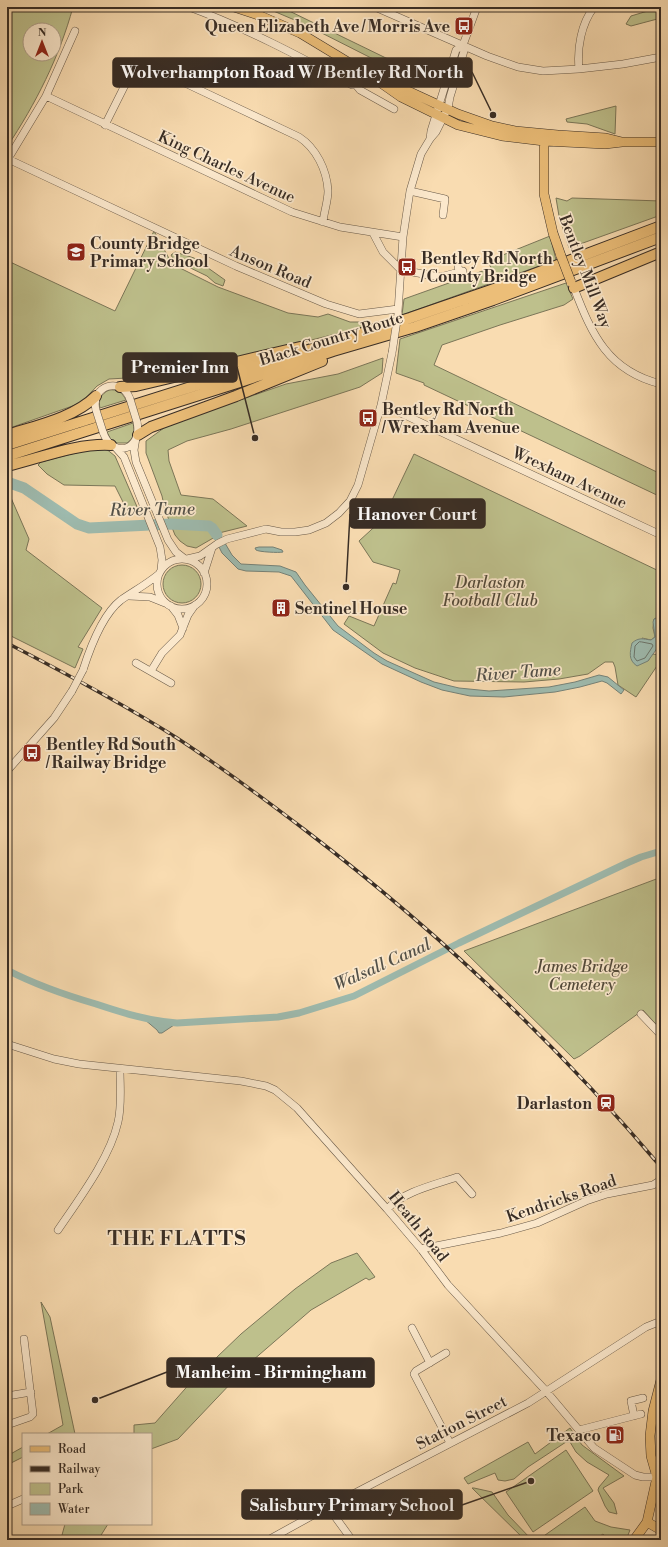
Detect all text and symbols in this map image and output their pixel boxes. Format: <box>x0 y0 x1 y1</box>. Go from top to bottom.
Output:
bus stop icon: Queen Elizabeth Ave / Morris Ave <box>453 15 475 37</box>
place label: Queen Elizabeth Ave / Morris Ave <box>205 17 450 37</box>
north arrow <box>22 22 62 62</box>
text: N <box>38 26 47 40</box>
callout: Wolverhampton Road W / Bentley Rd North <box>113 58 472 87</box>
text: Wolverhampton Road W / Bentley Rd North <box>120 62 464 84</box>
street label: King Charles Avenue <box>155 126 298 207</box>
street label: Bentley Mill Way <box>554 211 616 331</box>
place label: County Bridge Primary School <box>90 234 209 272</box>
street label: Anson Road <box>226 240 314 293</box>
school or university icon: County Bridge Primary School <box>65 241 87 263</box>
place label: Bentley Rd North / County Bridge <box>420 249 553 287</box>
bus stop icon: Bentley Rd North / County Bridge <box>396 256 418 278</box>
street label: Black Country Route <box>256 308 406 371</box>
callout: Premier Inn <box>123 353 237 382</box>
text: Premier Inn <box>131 357 230 379</box>
place label: Bentley Rd North / Wrexham Avenue <box>381 400 520 438</box>
bus stop icon: Bentley Rd North / Wrexham Avenue <box>357 407 379 429</box>
street label: Wrexham Avenue <box>508 442 630 513</box>
water label: River Tame <box>108 498 195 522</box>
callout: Hanover Court <box>350 499 485 528</box>
text: Hanover Court <box>357 504 478 526</box>
park label: Darlaston Football Club <box>442 573 538 611</box>
building icon: Sentinel House <box>270 597 292 619</box>
place label: Sentinel House <box>295 599 408 619</box>
water label: River Tame <box>474 659 562 687</box>
place label: Bentley Rd South / Railway Bridge <box>45 735 176 773</box>
bus stop icon: Bentley Rd South / Railway Bridge <box>21 742 43 764</box>
water label: Walsall Canal <box>330 934 435 996</box>
park label: James Bridge Cemetery <box>534 957 628 995</box>
station icon: Darlaston <box>595 1092 617 1114</box>
place label: Darlaston <box>517 1094 592 1114</box>
street label: Kendricks Road <box>504 1171 619 1227</box>
street label: Heath Road <box>384 1187 453 1266</box>
district label: THE FLATTS <box>107 1227 247 1252</box>
callout: Manheim - Birmingham <box>167 1358 374 1387</box>
text: Manheim - Birmingham <box>175 1362 367 1384</box>
street label: Station Street <box>413 1391 511 1454</box>
fuel station icon: Texaco <box>604 1424 626 1446</box>
place label: Texaco <box>547 1426 601 1446</box>
legend <box>22 1433 152 1525</box>
text: Road <box>58 1442 86 1457</box>
text: Railway <box>58 1462 100 1477</box>
text: Park <box>58 1482 84 1497</box>
callout: Salisbury Primary School <box>242 1490 462 1519</box>
text: Salisbury Primary School <box>250 1495 455 1517</box>
text: Water <box>57 1502 90 1517</box>

